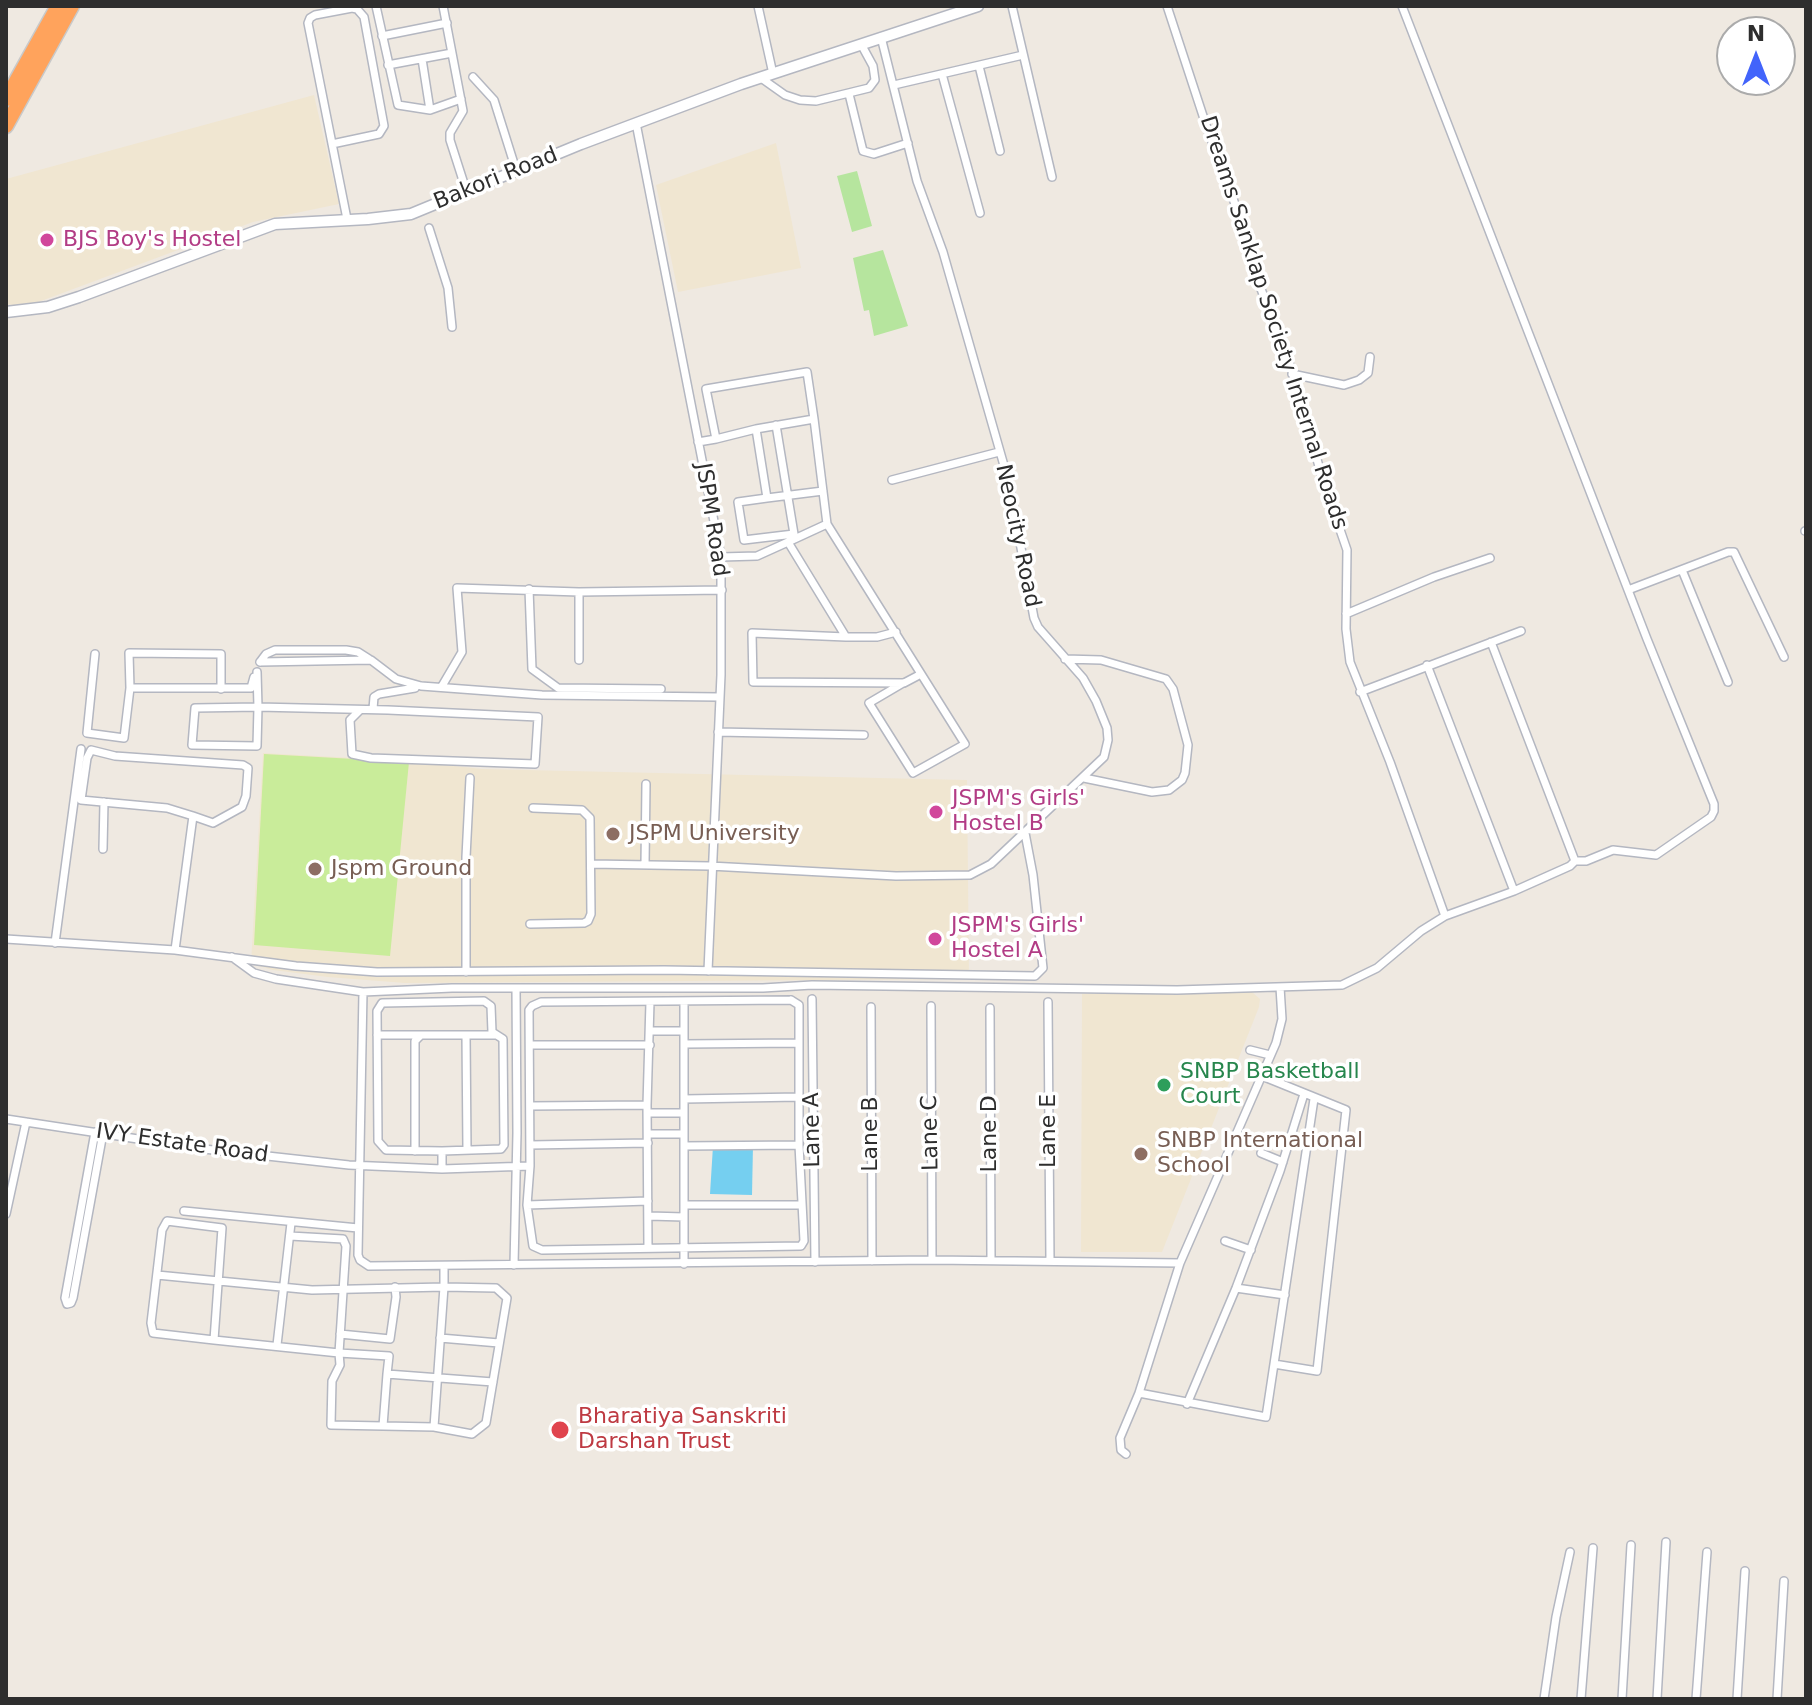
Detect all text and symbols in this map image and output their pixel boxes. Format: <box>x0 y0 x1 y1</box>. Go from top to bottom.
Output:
north arrow <box>1716 16 1796 96</box>
text: N <box>1747 21 1765 46</box>
street label: Dreams Sanklap Society Internal Roads <box>1193 113 1353 533</box>
street label: Bakori Road <box>430 142 562 216</box>
place label: BJS Boy's Hostel <box>63 227 241 253</box>
marker: BJS Boy's Hostel <box>38 231 56 249</box>
street label: JSPM Road <box>689 461 733 579</box>
street label: Neocity Road <box>989 462 1045 610</box>
place label: JSPM's Girls' Hostel B <box>952 786 1085 838</box>
marker: JSPM's Girls' Hostel B <box>927 803 945 821</box>
place label: JSPM University <box>629 821 800 847</box>
marker: JSPM University <box>604 825 622 843</box>
place label: Jspm Ground <box>331 856 472 882</box>
marker: Jspm Ground <box>306 860 324 878</box>
place label: JSPM's Girls' Hostel A <box>951 913 1084 964</box>
marker: JSPM's Girls' Hostel A <box>926 930 944 948</box>
place label: SNBP Basketball Court <box>1180 1059 1360 1110</box>
marker: SNBP Basketball Court <box>1155 1076 1173 1094</box>
street label: Lane A <box>799 1092 827 1168</box>
street label: Lane E <box>1036 1094 1062 1168</box>
street label: Lane C <box>917 1095 945 1171</box>
street label: Lane D <box>977 1095 1003 1173</box>
street label: Lane B <box>858 1096 884 1172</box>
street label: IVY Estate Road <box>94 1119 270 1169</box>
place label: SNBP International School <box>1157 1128 1363 1180</box>
marker: SNBP International School <box>1132 1145 1150 1163</box>
place label: Bharatiya Sanskriti Darshan Trust <box>578 1404 787 1456</box>
marker: Bharatiya Sanskriti Darshan Trust <box>549 1419 571 1441</box>

